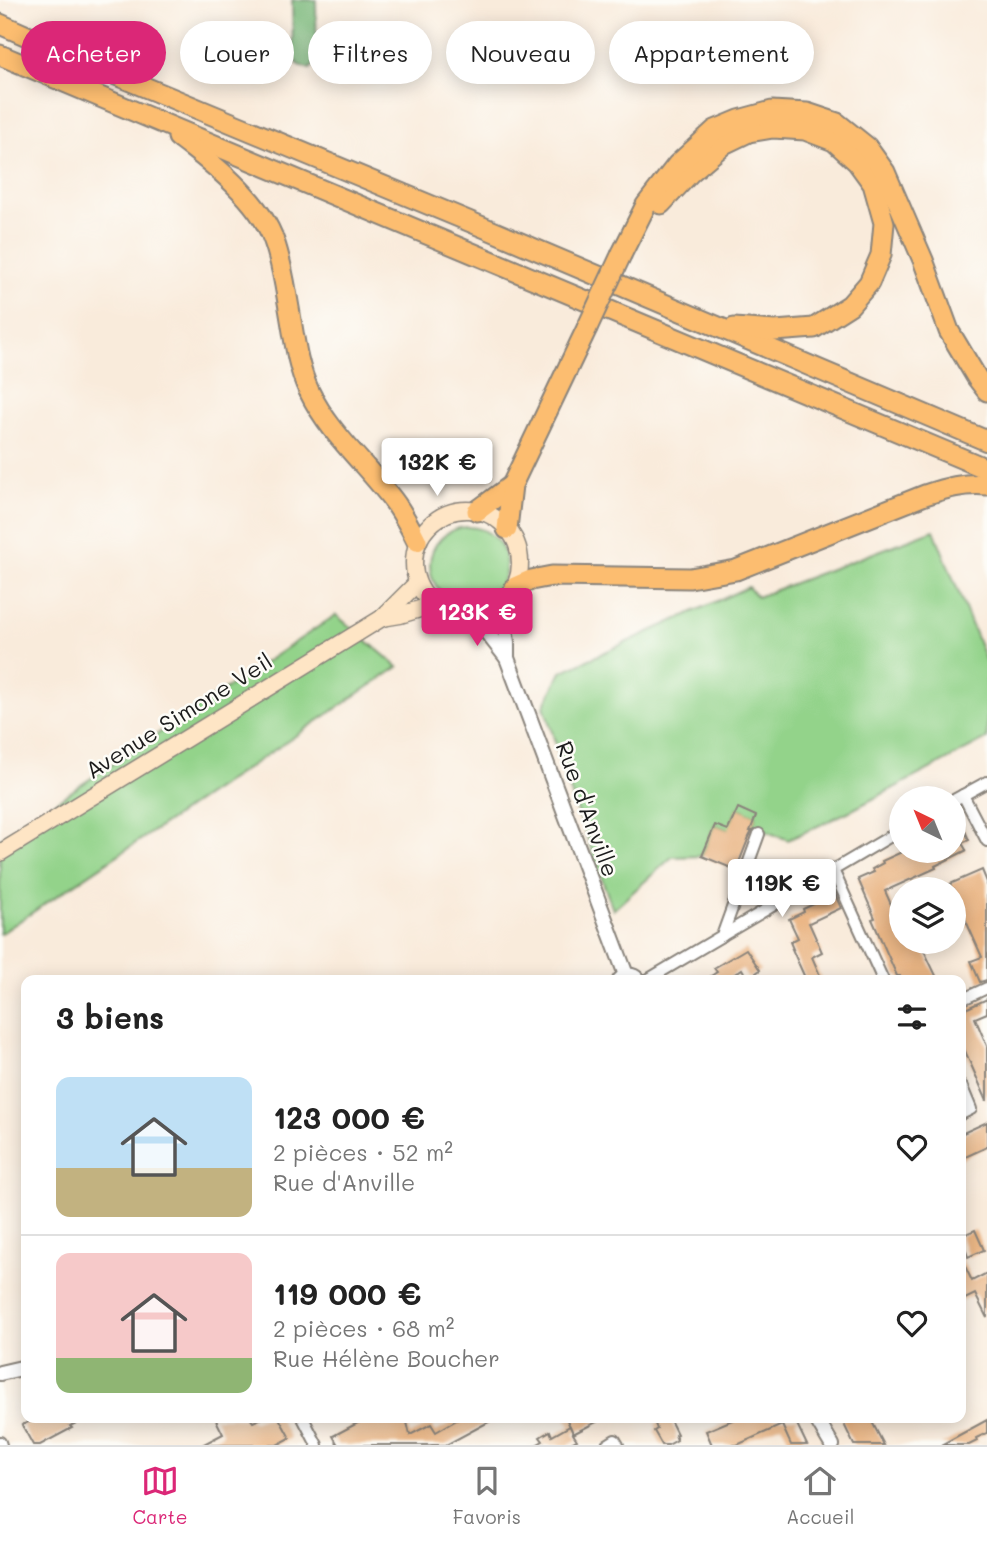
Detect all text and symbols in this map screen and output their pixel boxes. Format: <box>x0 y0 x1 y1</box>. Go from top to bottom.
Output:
chip: Acheter <box>21 21 166 84</box>
chip: Louer <box>180 21 294 84</box>
chip: Filtres <box>308 21 432 84</box>
chip: Nouveau <box>446 21 595 84</box>
chip: Appartement <box>609 21 814 84</box>
pin: 132K € <box>380 438 494 498</box>
text: 132K € <box>398 446 476 476</box>
pin: 123K € <box>420 588 534 648</box>
text: 123K € <box>438 596 516 626</box>
street label: Avenue Simone Veil <box>79 645 278 785</box>
street label: Rue d'Anville <box>550 737 626 881</box>
north arrow <box>889 786 966 863</box>
map controls <box>889 786 966 954</box>
pin: 119K € <box>725 860 839 919</box>
text: 119K € <box>744 867 820 897</box>
button: layers <box>889 877 966 954</box>
text: 3 biens <box>56 997 164 1037</box>
icon: filters <box>893 998 931 1036</box>
text: 123 000 € <box>273 1097 425 1137</box>
icon: home <box>112 1105 196 1189</box>
icon: heart <box>893 1128 931 1166</box>
text: 2 pièces · 52 m² <box>273 1137 453 1167</box>
text: Rue d'Anville <box>273 1167 415 1197</box>
text: 119 000 € <box>273 1273 421 1313</box>
icon: home <box>112 1281 196 1365</box>
icon: heart <box>893 1304 931 1342</box>
text: 2 pièces · 68 m² <box>273 1313 455 1343</box>
text: Rue Hélène Boucher <box>273 1343 500 1373</box>
tab: Carte <box>133 1462 188 1529</box>
tab: Favoris <box>453 1462 521 1529</box>
tab: Accueil <box>786 1462 854 1529</box>

